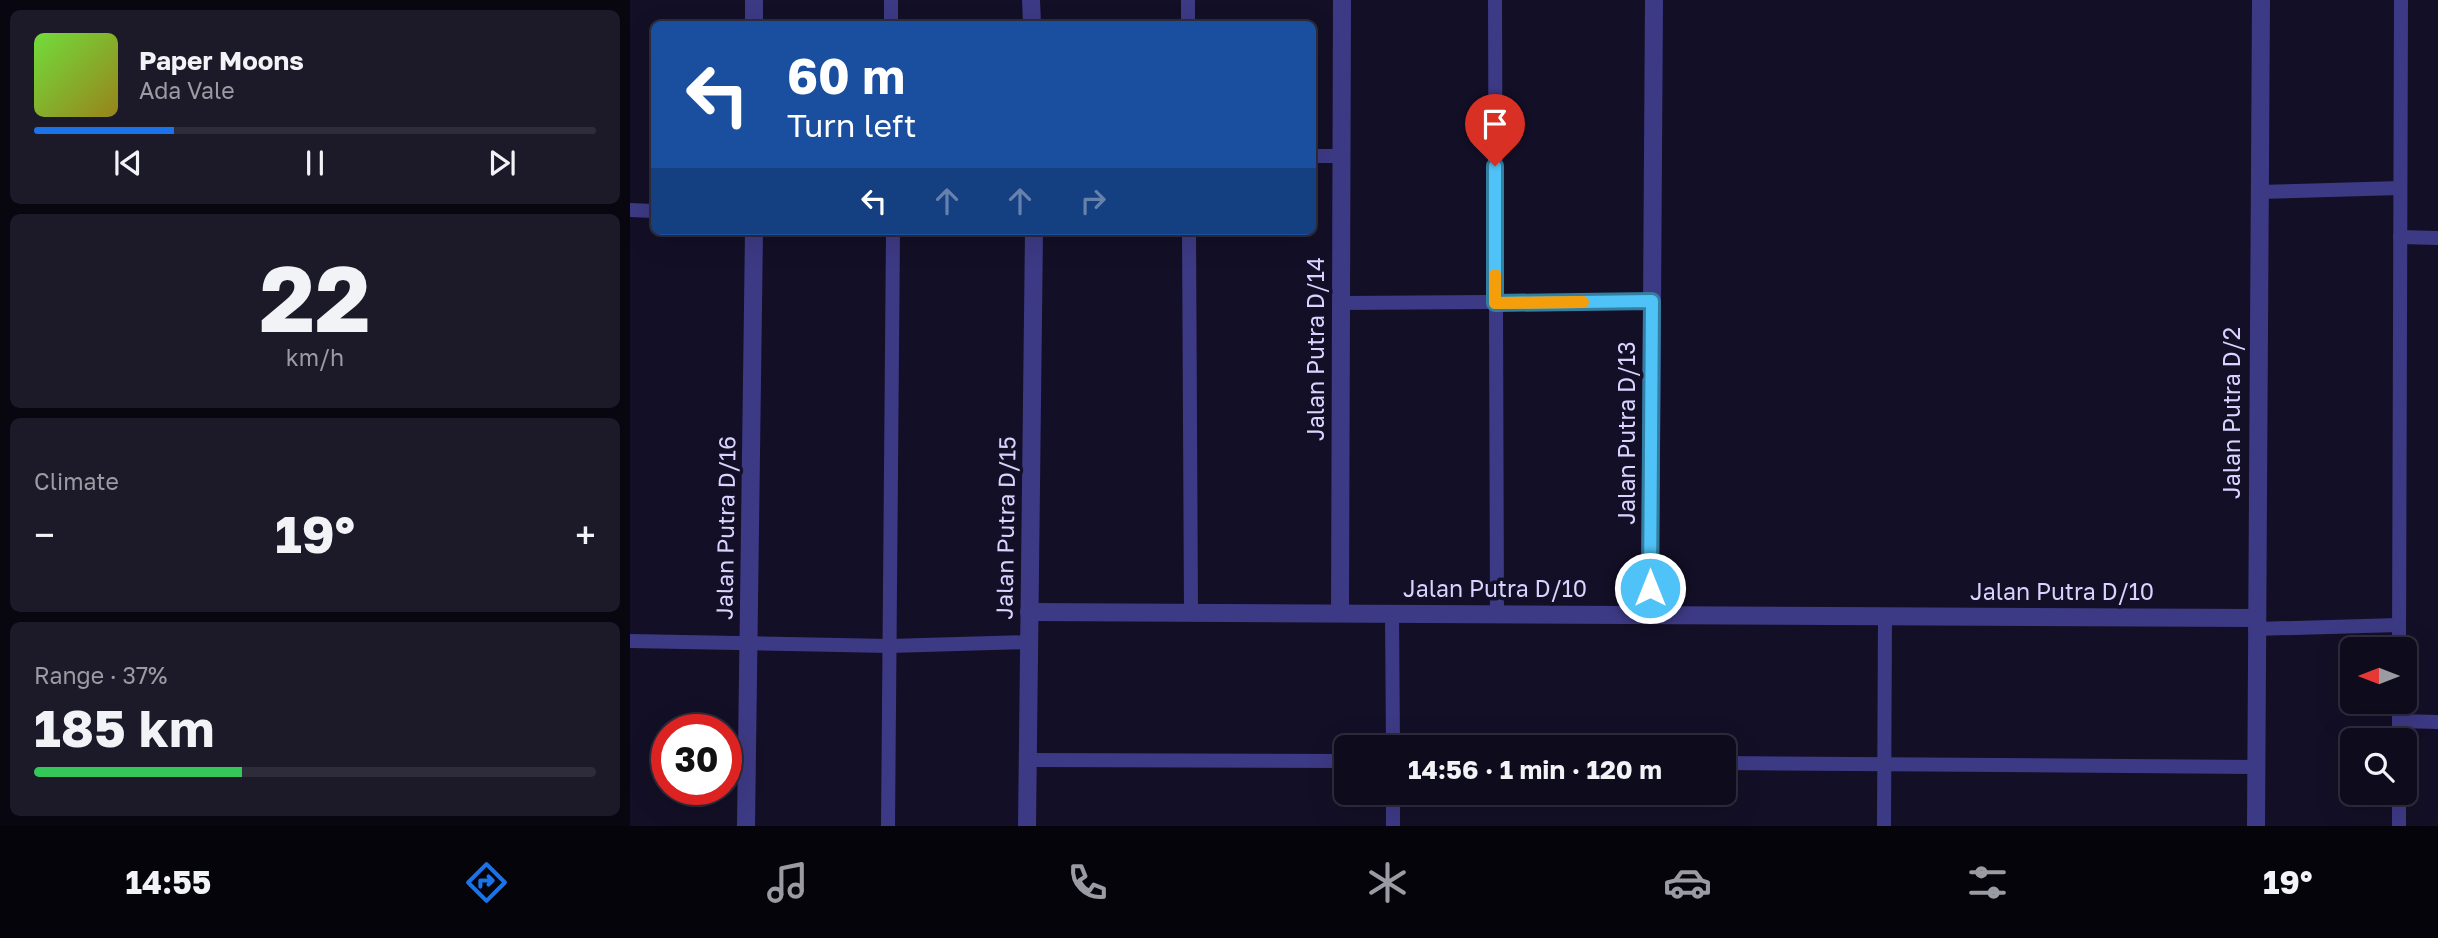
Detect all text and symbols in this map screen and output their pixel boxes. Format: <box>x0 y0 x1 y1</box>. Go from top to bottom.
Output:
text: Paper Moons <box>139 45 304 76</box>
text: 60 m <box>787 46 905 105</box>
icon: left <box>672 49 763 140</box>
text: Ada Vale <box>139 76 235 104</box>
pin <box>1465 94 1525 166</box>
icon: arrive <box>1476 105 1514 143</box>
text: Turn left <box>787 106 916 144</box>
icon: previous <box>109 144 147 182</box>
icon: pause <box>296 144 334 182</box>
icon: next <box>483 144 521 182</box>
icon: left <box>855 182 893 220</box>
icon: ahead <box>928 182 966 220</box>
icon: ahead <box>1001 182 1039 220</box>
icon: right <box>1074 182 1112 220</box>
text: 22 <box>259 243 371 352</box>
street label: Jalan Putra D/14 <box>1301 257 1329 441</box>
street label: Jalan Putra D/2 <box>2217 327 2245 499</box>
street label: Jalan Putra D/13 <box>1612 341 1640 525</box>
text: km/h <box>286 343 344 371</box>
street label: Jalan Putra D/16 <box>709 436 741 620</box>
street label: Jalan Putra D/15 <box>989 436 1021 620</box>
text: Climate <box>34 467 119 495</box>
text: 19° <box>275 502 355 564</box>
text: − <box>34 512 55 557</box>
text: + <box>575 512 596 557</box>
position arrow <box>1613 551 1687 625</box>
street label: Jalan Putra D/10 <box>1403 574 1587 602</box>
street label: Jalan Putra D/10 <box>1970 577 2154 605</box>
north arrow <box>2340 637 2417 714</box>
map controls <box>2340 637 2417 805</box>
text: Range · 37% <box>34 661 167 689</box>
text: 185 km <box>34 696 214 758</box>
speed limit sign: 30 <box>651 714 742 805</box>
button: search <box>2340 728 2417 805</box>
text: 14:56 · 1 min · 120 m <box>1408 754 1662 785</box>
icon: directions <box>462 858 511 907</box>
icon: music <box>763 858 812 907</box>
icon: phone <box>1063 858 1112 907</box>
icon: climate <box>1363 858 1412 907</box>
icon: car <box>1663 858 1712 907</box>
icon: filters <box>1963 858 2012 907</box>
text: 14:55 <box>126 863 211 901</box>
text: 19° <box>2263 863 2312 901</box>

